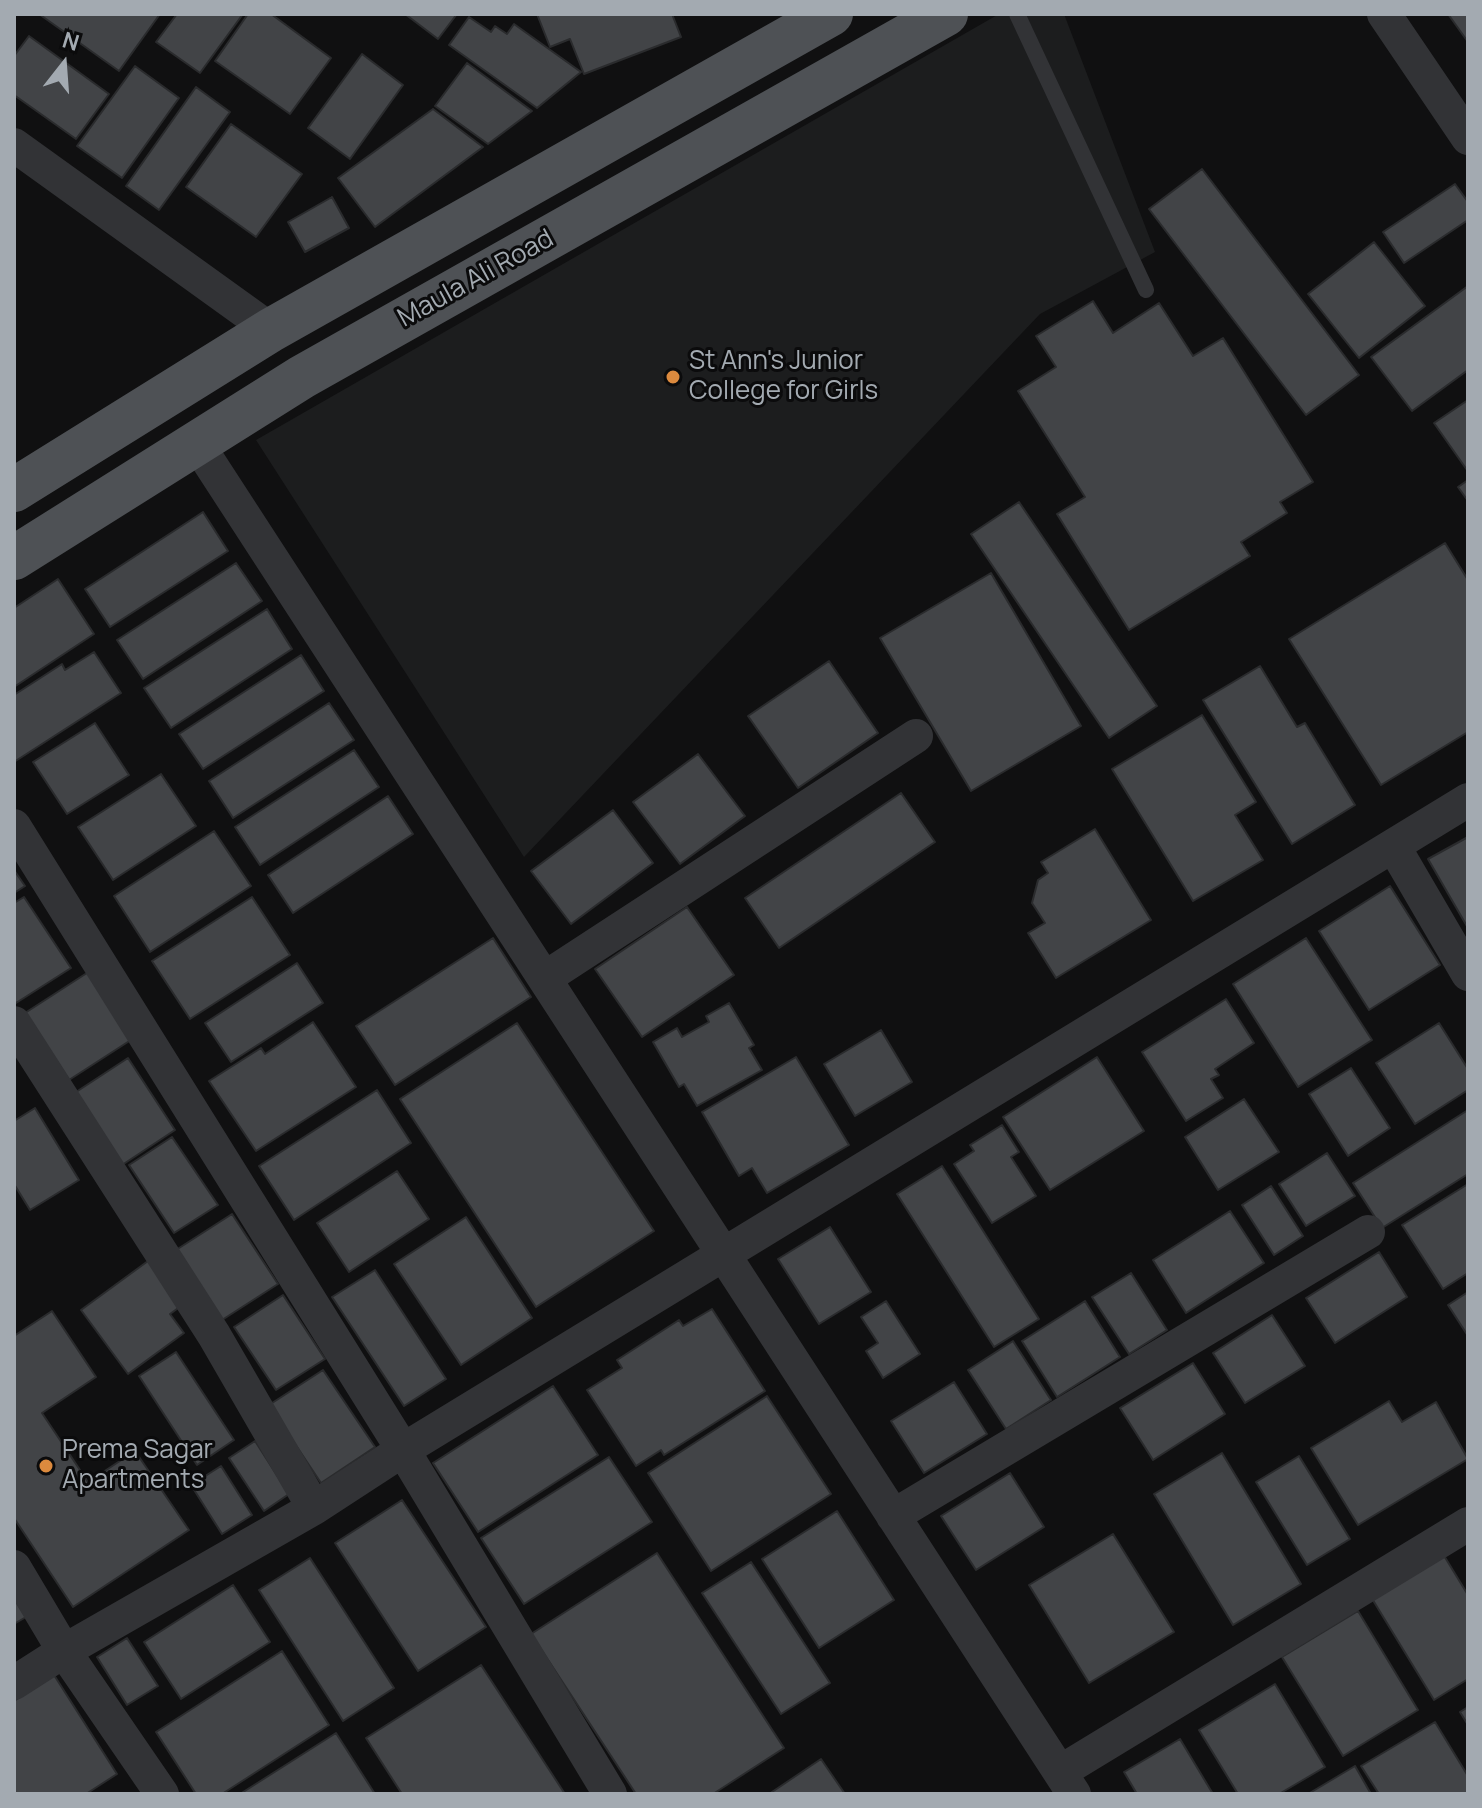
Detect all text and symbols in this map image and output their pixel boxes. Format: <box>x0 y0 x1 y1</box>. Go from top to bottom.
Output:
north arrow <box>24 24 104 104</box>
text: N <box>59 24 83 58</box>
street label: Maula Ali Road <box>393 223 559 335</box>
place label: St Ann's Junior College for Girls <box>689 346 878 408</box>
marker: St Ann's Junior College for Girls <box>664 368 682 386</box>
place label: Prema Sagar Apartments <box>62 1435 213 1496</box>
marker: Prema Sagar Apartments <box>37 1457 55 1475</box>

